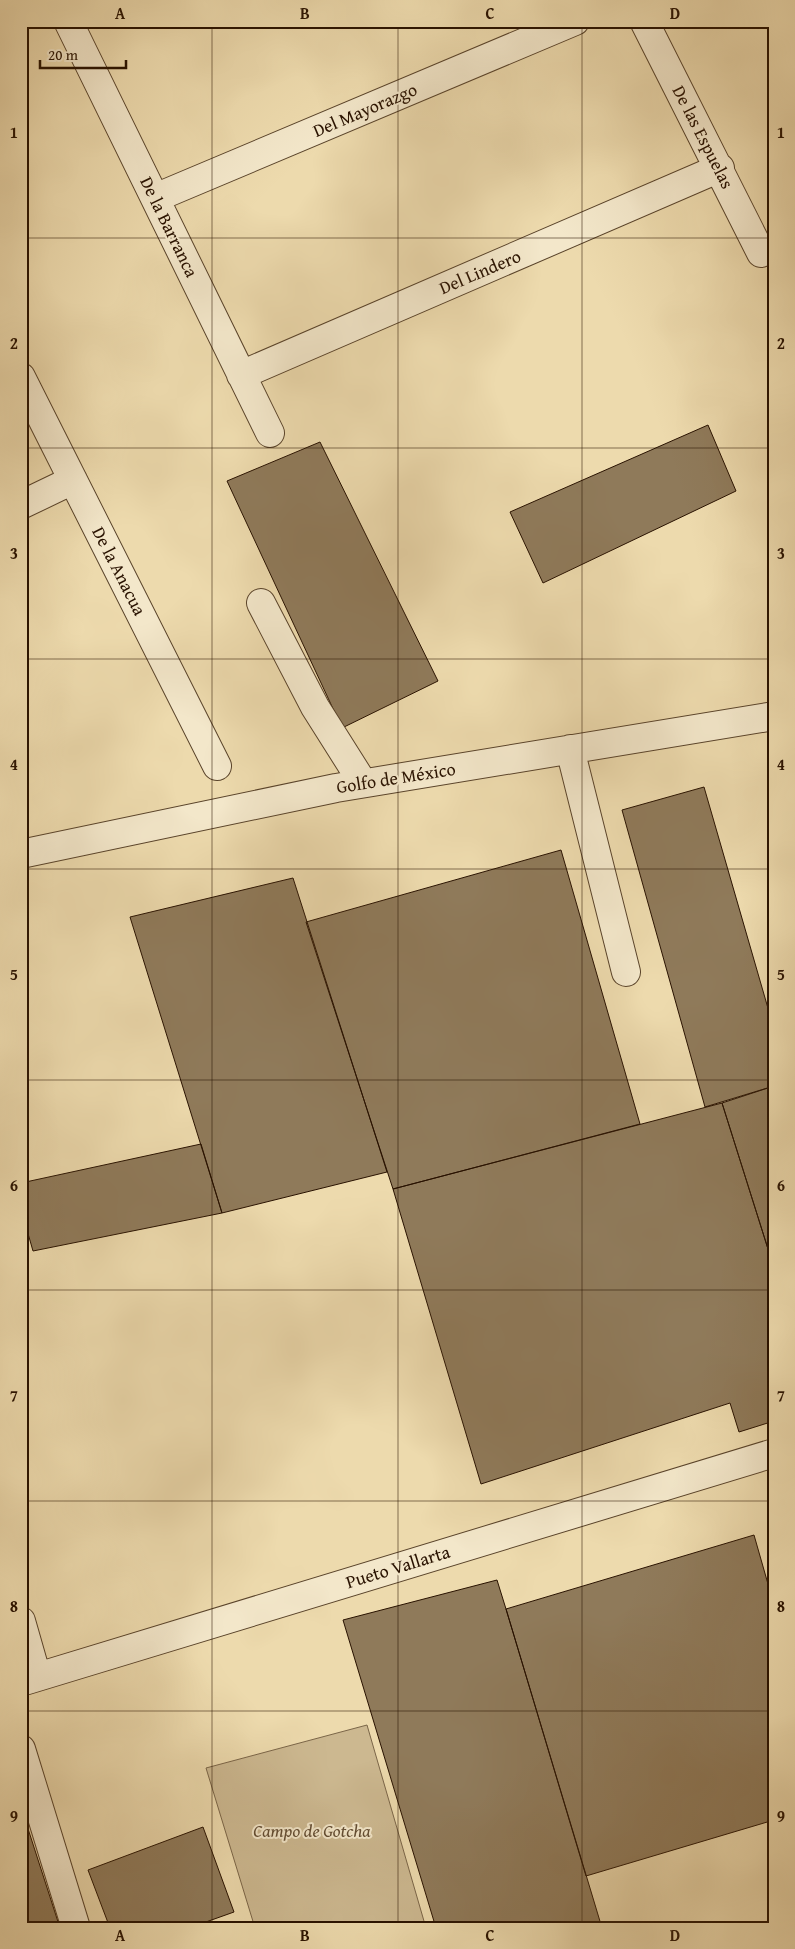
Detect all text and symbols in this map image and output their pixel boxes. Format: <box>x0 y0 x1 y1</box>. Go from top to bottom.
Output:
text: A <box>115 1 126 25</box>
text: B <box>300 1 310 25</box>
text: C <box>485 1 495 25</box>
text: D <box>670 1 680 25</box>
scale bar <box>40 38 126 70</box>
text: 20 m <box>48 44 79 65</box>
street label: Del Mayorazgo <box>308 75 421 144</box>
street label: De las Espuelas <box>666 80 741 193</box>
text: 1 <box>10 120 18 144</box>
text: 1 <box>777 120 785 144</box>
street label: De la Barranca <box>133 172 206 282</box>
street label: Del Lindero <box>435 242 525 301</box>
text: 2 <box>10 331 18 355</box>
text: 2 <box>777 331 785 355</box>
street label: De la Anacua <box>85 522 154 620</box>
text: 3 <box>10 541 18 565</box>
text: 3 <box>777 541 785 565</box>
text: 4 <box>10 752 18 776</box>
text: 4 <box>777 752 785 776</box>
street label: Golfo de México <box>334 755 457 800</box>
text: 5 <box>10 962 18 986</box>
text: 5 <box>777 962 785 986</box>
text: 6 <box>10 1173 18 1197</box>
text: 6 <box>777 1173 785 1197</box>
text: 7 <box>10 1383 18 1407</box>
text: 7 <box>777 1383 785 1407</box>
street label: Pueto Vallarta <box>343 1538 454 1595</box>
text: 8 <box>10 1594 18 1618</box>
text: 8 <box>777 1594 785 1618</box>
text: 9 <box>10 1804 18 1828</box>
text: 9 <box>777 1804 785 1828</box>
park label: Campo de Gotcha <box>253 1817 371 1844</box>
text: A <box>115 1923 126 1947</box>
text: B <box>300 1923 310 1947</box>
text: C <box>485 1923 495 1947</box>
text: D <box>670 1923 680 1947</box>

